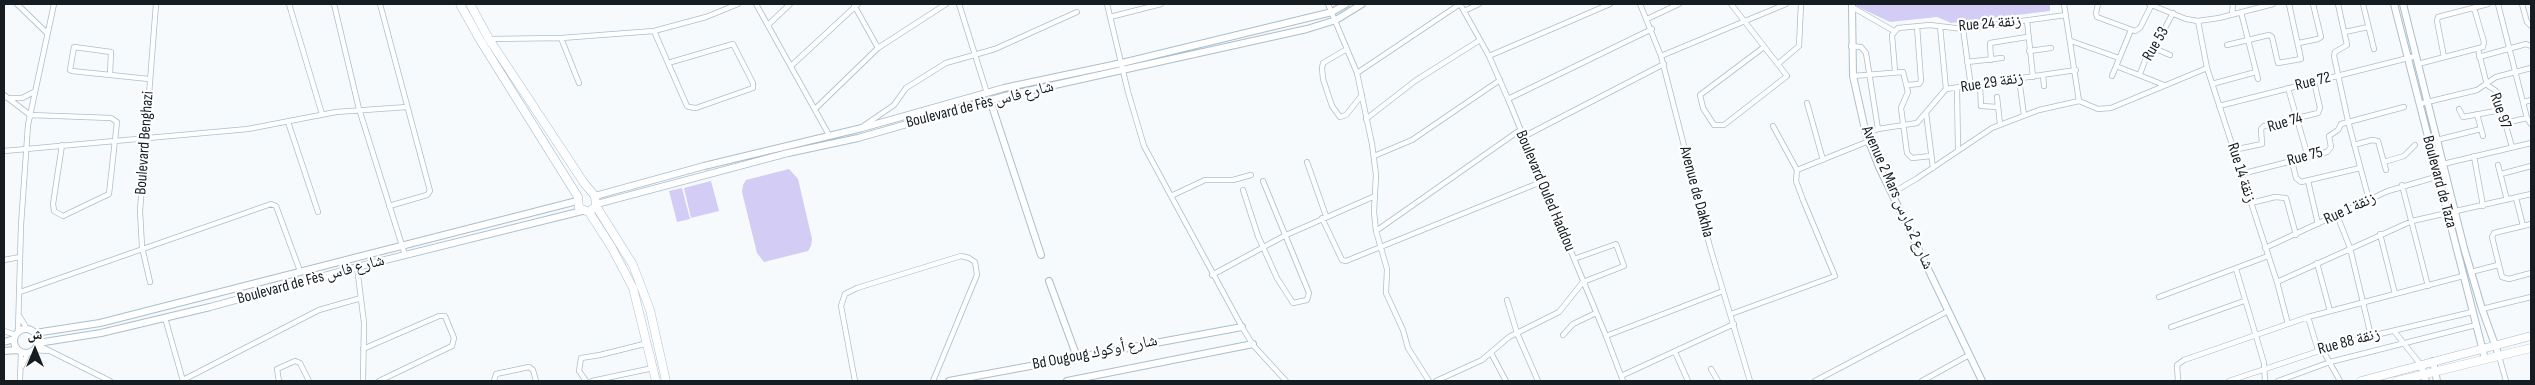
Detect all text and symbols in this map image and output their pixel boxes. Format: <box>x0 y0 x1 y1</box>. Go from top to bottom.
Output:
street label: Rue 24 زنقة <box>1958 12 2022 36</box>
street label: Rue 53 <box>2139 24 2173 64</box>
street label: Rue 72 <box>2293 68 2333 96</box>
street label: Rue 29 زنقة <box>1959 69 2025 97</box>
street label: Boulevard de Fès شارع فاس <box>904 77 1056 133</box>
street label: Boulevard Benghazi <box>132 90 158 196</box>
street label: Rue 97 <box>2485 91 2515 131</box>
street label: Rue 74 <box>2265 109 2305 137</box>
street label: Avenue 2 Mars شارع 2 مارس <box>1857 123 1937 273</box>
street label: Boulevard Ouled Haddou <box>1511 128 1579 254</box>
street label: Boulevard de Taza <box>2417 134 2461 230</box>
street label: Rue 14 زنقة <box>2222 141 2260 205</box>
street label: Rue 75 <box>2285 143 2325 171</box>
street label: Avenue de Dakhla <box>1675 144 1717 240</box>
street label: Rue 1 زنقة <box>2321 189 2379 229</box>
street label: Boulevard de Fès شارع فاس <box>235 251 387 309</box>
street label: Rue 88 زنقة <box>2316 324 2382 360</box>
north arrow <box>10 325 60 375</box>
text: ش <box>28 326 42 343</box>
street label: Bd Ougoug شارع أوكوك <box>1031 331 1159 375</box>

